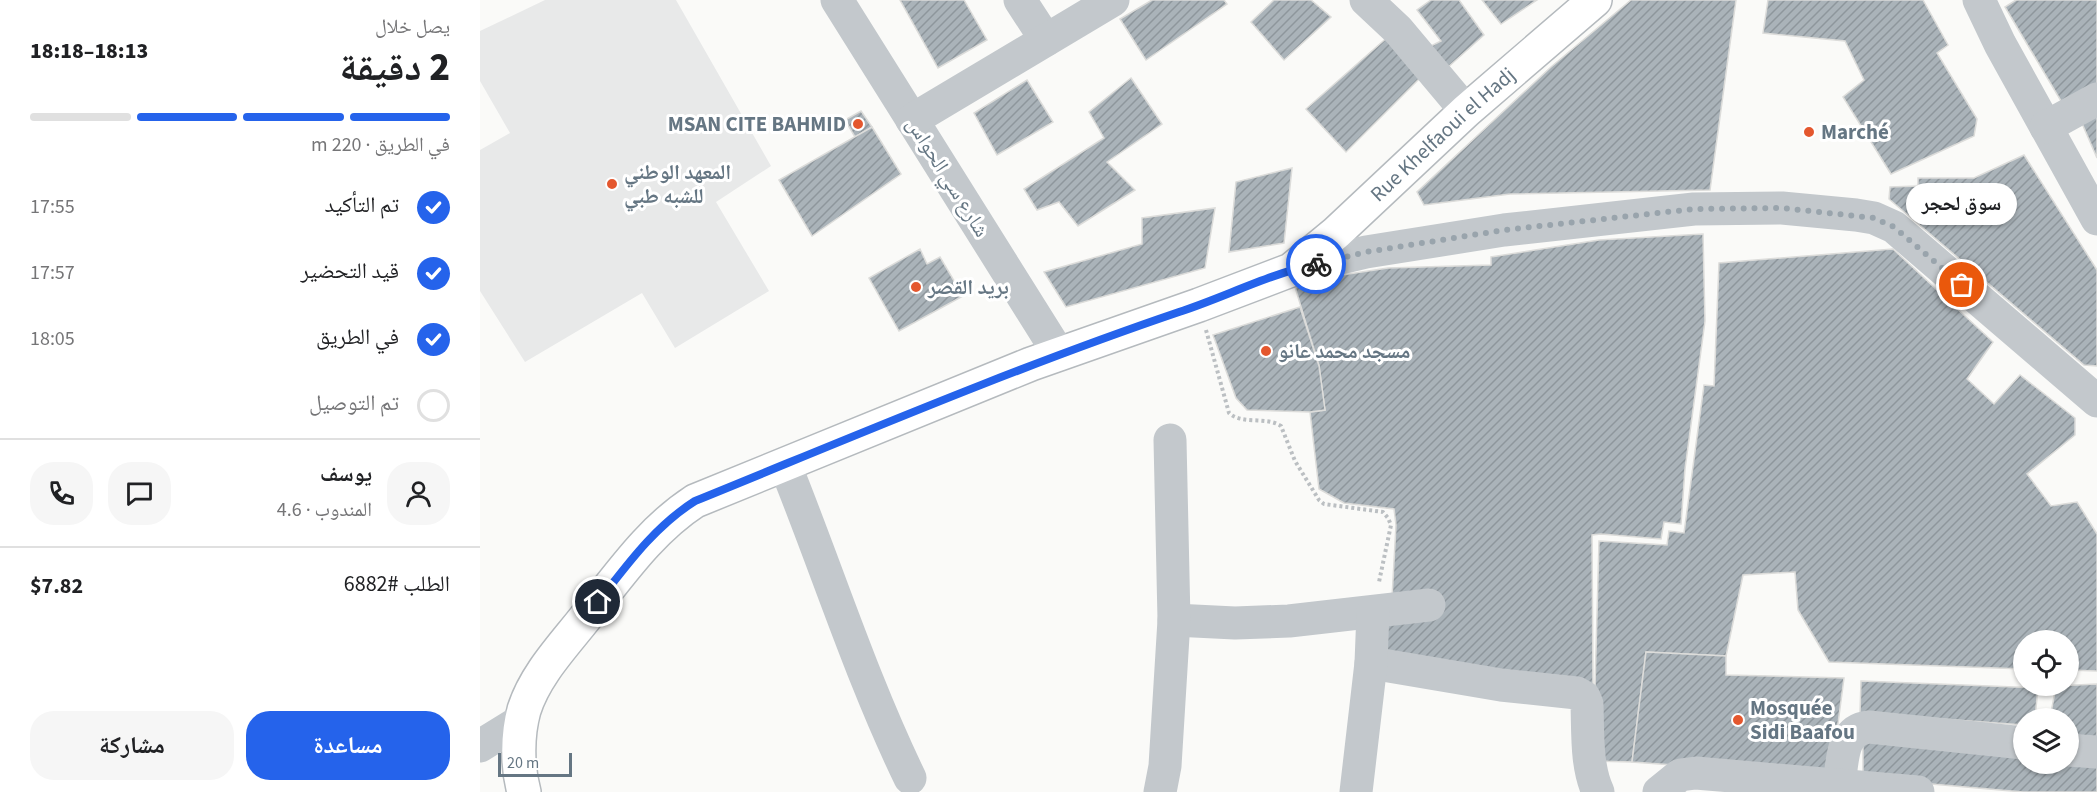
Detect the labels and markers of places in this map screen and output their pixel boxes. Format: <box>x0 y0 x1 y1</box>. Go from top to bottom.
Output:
place label: MSAN CITE BAHMID <box>668 109 846 139</box>
marker: MSAN CITE BAHMID <box>851 117 865 131</box>
place label: Marché <box>1821 117 1889 147</box>
marker: Marché <box>1802 125 1816 139</box>
place label: المعهد الوطني للشبه طبي <box>624 157 731 212</box>
marker: المعهد الوطني للشبه طبي <box>605 177 619 191</box>
callout: سوق لحجر <box>1906 183 2018 225</box>
pin <box>1936 259 1987 310</box>
place label: بريد القصر <box>927 272 1009 302</box>
marker: بريد القصر <box>909 280 923 294</box>
place label: مسجد محمد عانو <box>1278 336 1410 366</box>
marker: مسجد محمد عانو <box>1259 344 1273 358</box>
pin <box>572 576 623 627</box>
place label: Mosquée Sidi Baafou <box>1750 693 1855 747</box>
marker: Mosquée Sidi Baafou <box>1731 713 1745 727</box>

